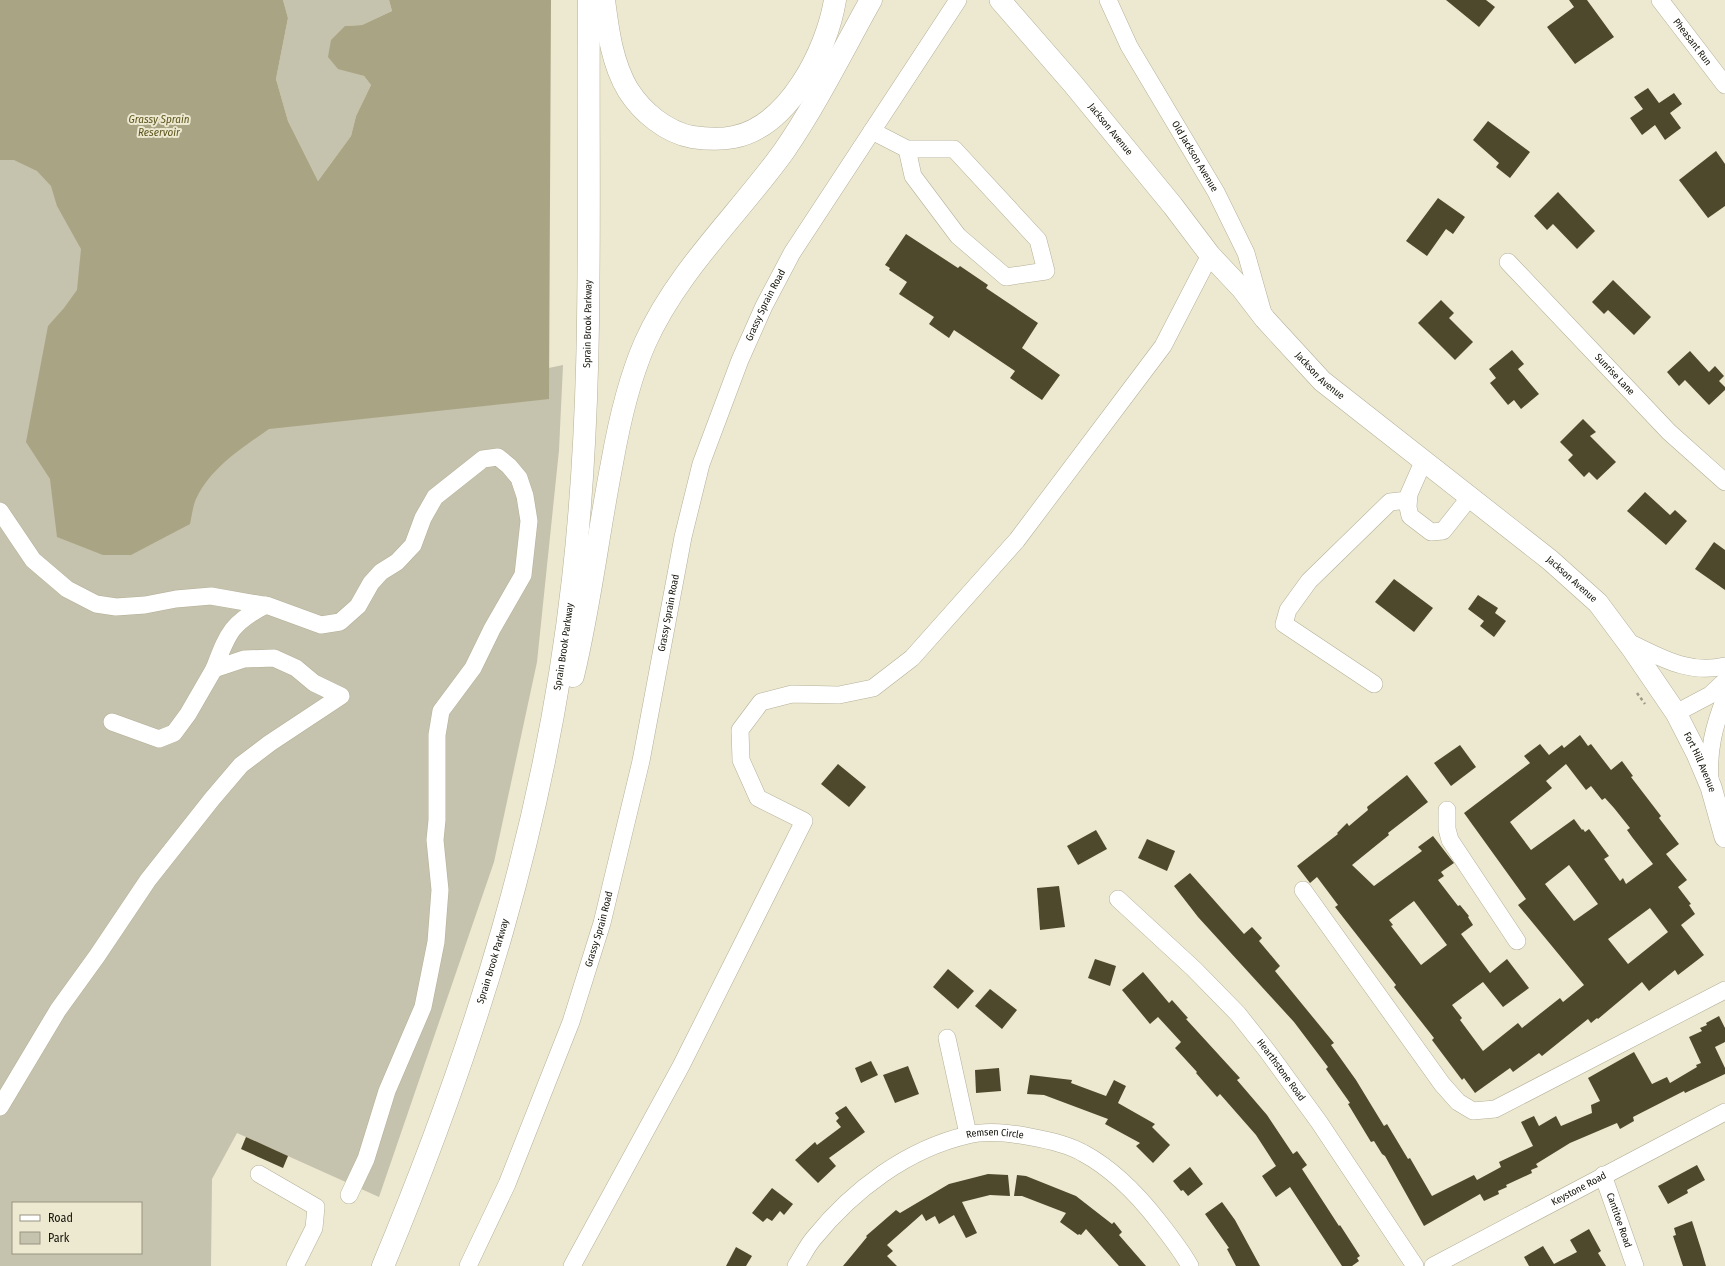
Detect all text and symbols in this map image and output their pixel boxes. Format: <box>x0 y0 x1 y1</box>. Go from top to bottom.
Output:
street label: Pheasant Run <box>1670 16 1714 68</box>
street label: Jackson Avenue <box>1085 101 1135 158</box>
water label: Grassy Sprain Reservoir <box>129 113 190 139</box>
street label: Old Jackson Avenue <box>1169 119 1221 194</box>
street label: Grassy Sprain Road <box>743 267 788 343</box>
street label: Sprain Brook Parkway <box>581 279 595 368</box>
street label: Jackson Avenue <box>1292 350 1347 402</box>
street label: Sunrise Lane <box>1592 351 1637 398</box>
street label: Jackson Avenue <box>1544 553 1599 605</box>
street label: Grassy Sprain Road <box>656 573 682 652</box>
street label: Sprain Brook Parkway <box>551 602 576 691</box>
street label: Fort Hill Avenue <box>1681 730 1718 794</box>
street label: Grassy Sprain Road <box>583 890 615 969</box>
street label: Sprain Brook Parkway <box>475 917 512 1005</box>
street label: Hearthstone Road <box>1254 1037 1308 1103</box>
street label: Remsen Circle <box>965 1126 1025 1142</box>
street label: Keystone Road <box>1549 1170 1608 1208</box>
street label: Cantitoe Road <box>1604 1191 1634 1249</box>
legend <box>12 1202 142 1254</box>
text: Road <box>48 1211 73 1225</box>
text: Park <box>48 1231 70 1245</box>

